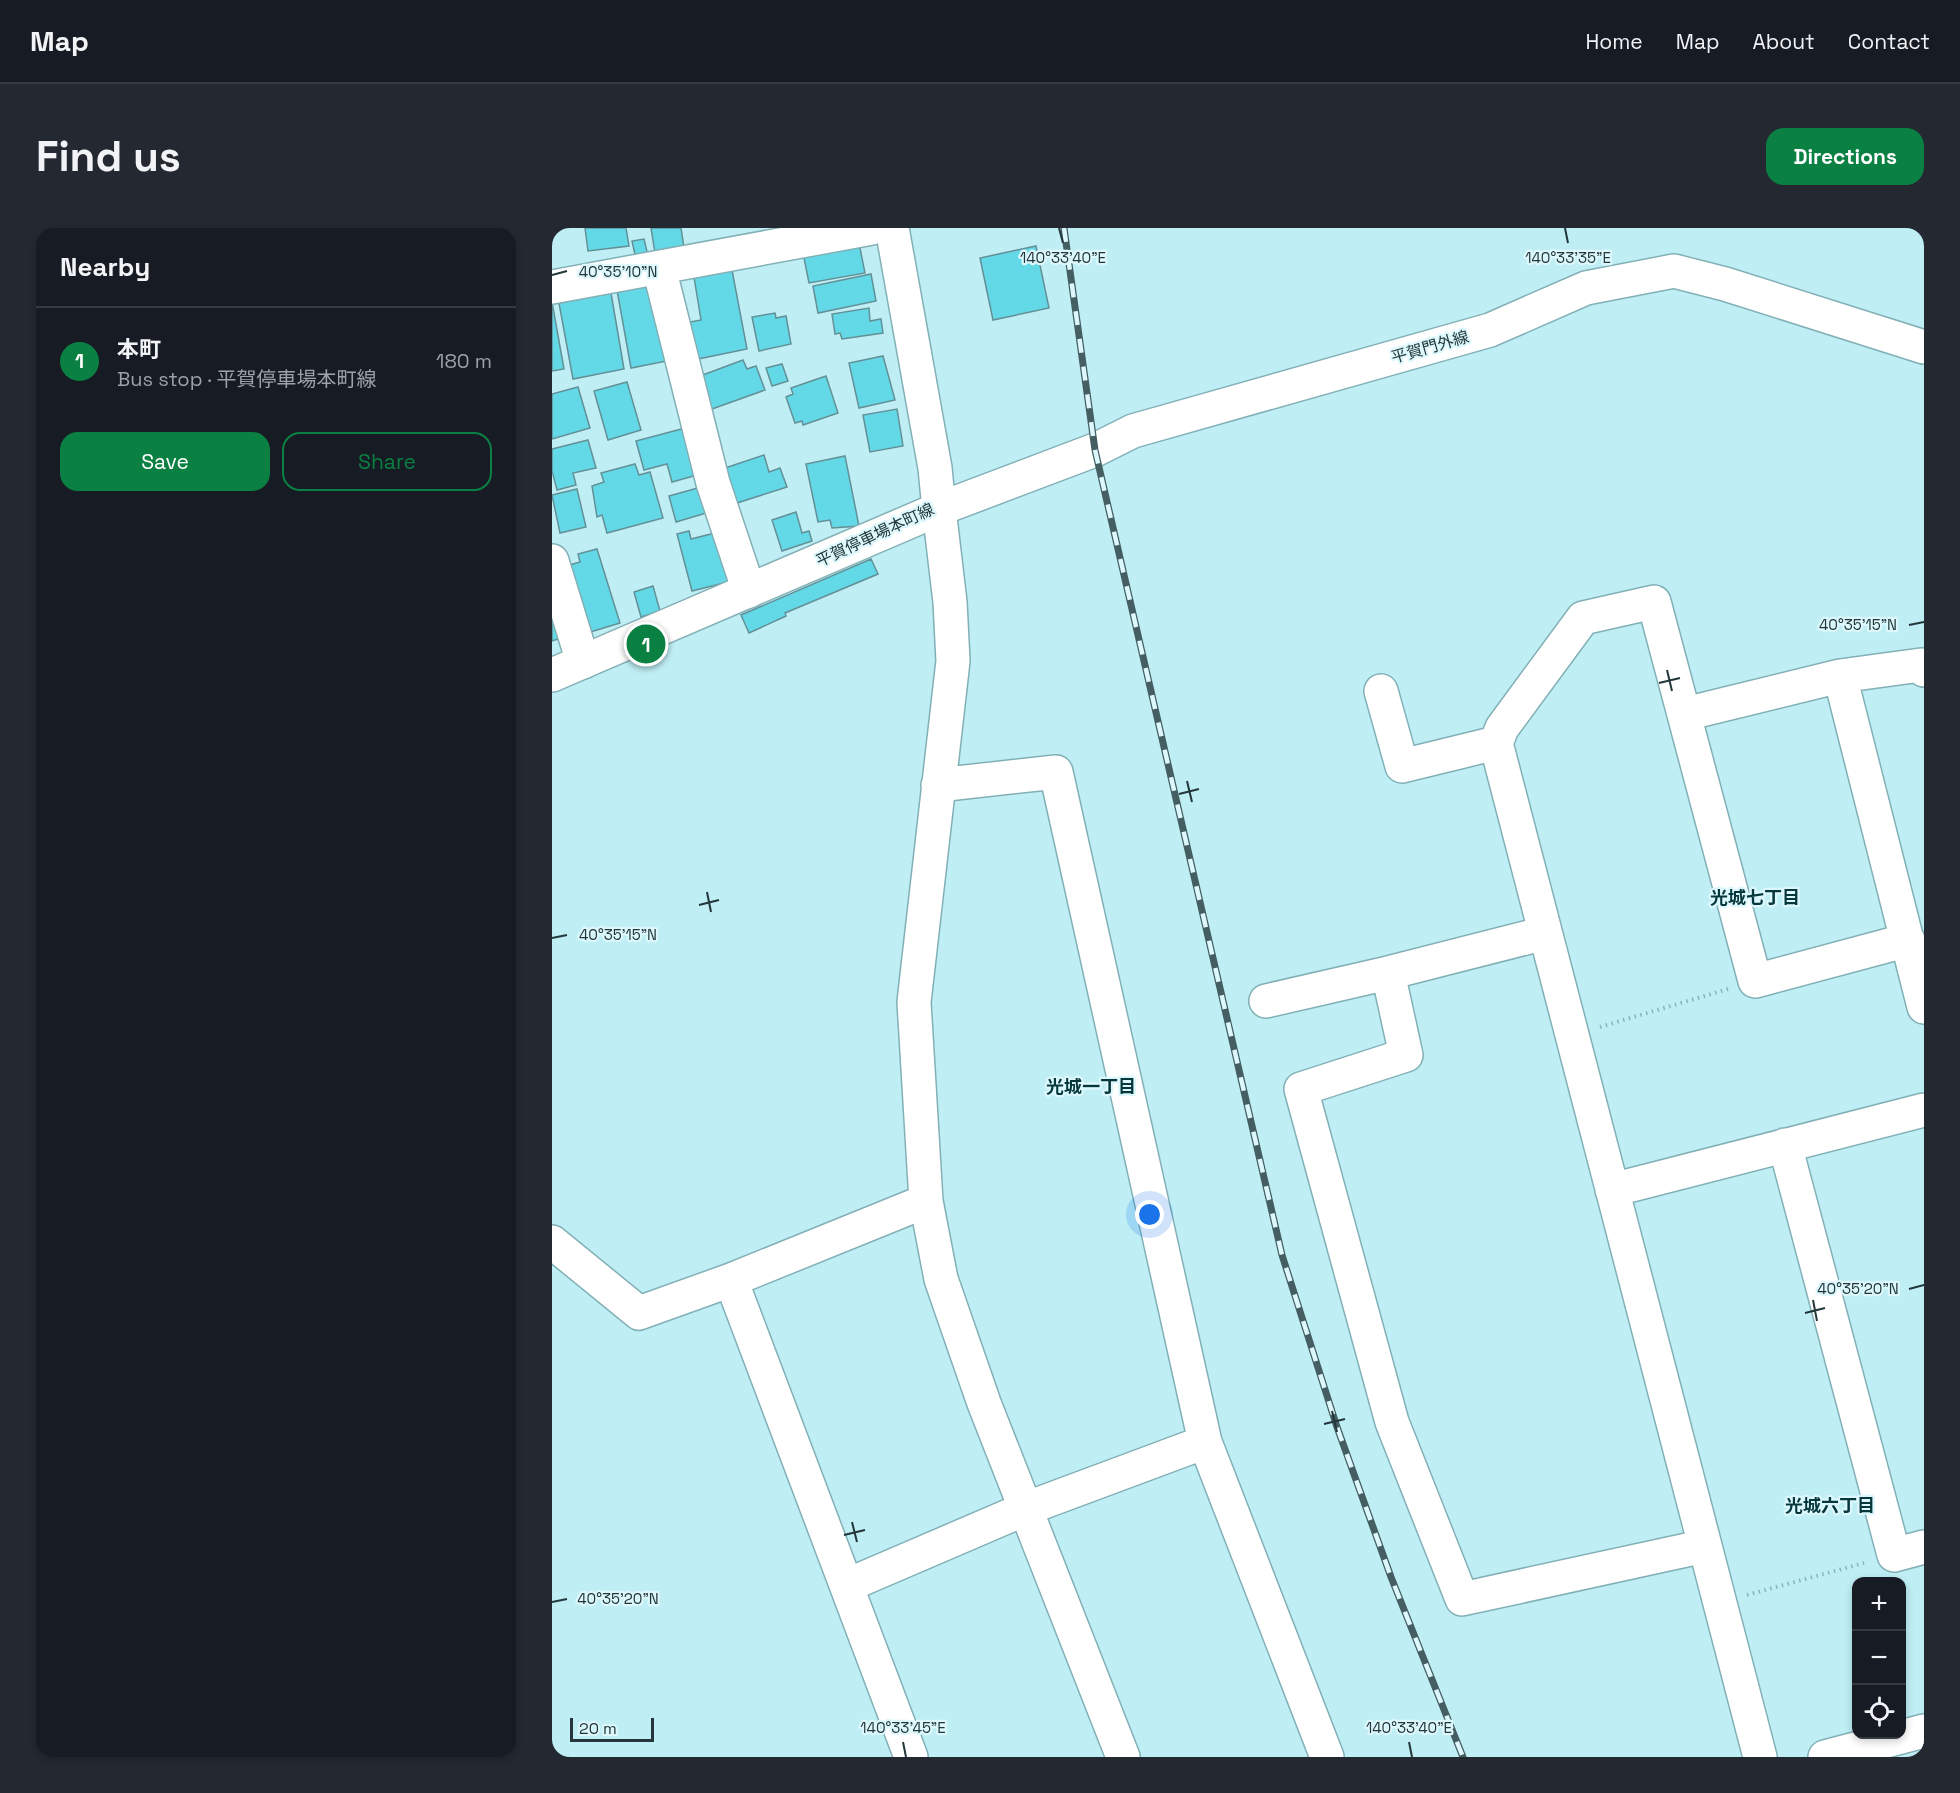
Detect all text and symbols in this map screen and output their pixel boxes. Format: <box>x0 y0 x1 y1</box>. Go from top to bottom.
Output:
text: Map <box>30 23 89 59</box>
text: Home <box>1585 28 1643 55</box>
text: Map <box>1676 28 1720 55</box>
text: About <box>1753 28 1815 55</box>
text: Contact <box>1848 28 1930 55</box>
button: Directions <box>1766 128 1924 185</box>
text: Find us <box>36 130 181 183</box>
text: 140°33'40"E <box>1020 248 1106 267</box>
text: 140°33'35"E <box>1525 248 1611 267</box>
text: Nearby <box>60 250 150 284</box>
text: 40°35'10"N <box>579 262 657 281</box>
street label: 平賀門外線 <box>1389 326 1471 368</box>
text: 本町 <box>117 335 161 363</box>
text: 1 <box>75 348 84 374</box>
text: 180 m <box>436 348 492 374</box>
text: Bus stop · 平賀停車場本町線 <box>117 366 377 392</box>
button: Save <box>60 432 270 491</box>
button: Share <box>282 432 492 491</box>
street label: 平賀停車場本町線 <box>813 498 937 572</box>
text: 40°35'15"N <box>1819 615 1897 634</box>
pin: 1 <box>626 622 665 666</box>
district label: 光城七丁目 <box>1710 886 1800 909</box>
text: 40°35'15"N <box>579 925 657 944</box>
district label: 光城一丁目 <box>1046 1075 1136 1098</box>
your location <box>1135 1200 1164 1229</box>
text: 40°35'20"N <box>1817 1279 1899 1298</box>
district label: 光城六丁目 <box>1785 1494 1875 1517</box>
map controls <box>1852 1577 1906 1739</box>
button: + <box>1852 1577 1906 1631</box>
text: 40°35'20"N <box>577 1589 659 1608</box>
button: − <box>1852 1631 1906 1685</box>
button: locate <box>1852 1685 1906 1739</box>
scale bar <box>570 1715 654 1742</box>
text: 20 m <box>579 1718 617 1739</box>
text: 140°33'45"E <box>860 1718 946 1737</box>
text: 140°33'40"E <box>1366 1718 1452 1737</box>

